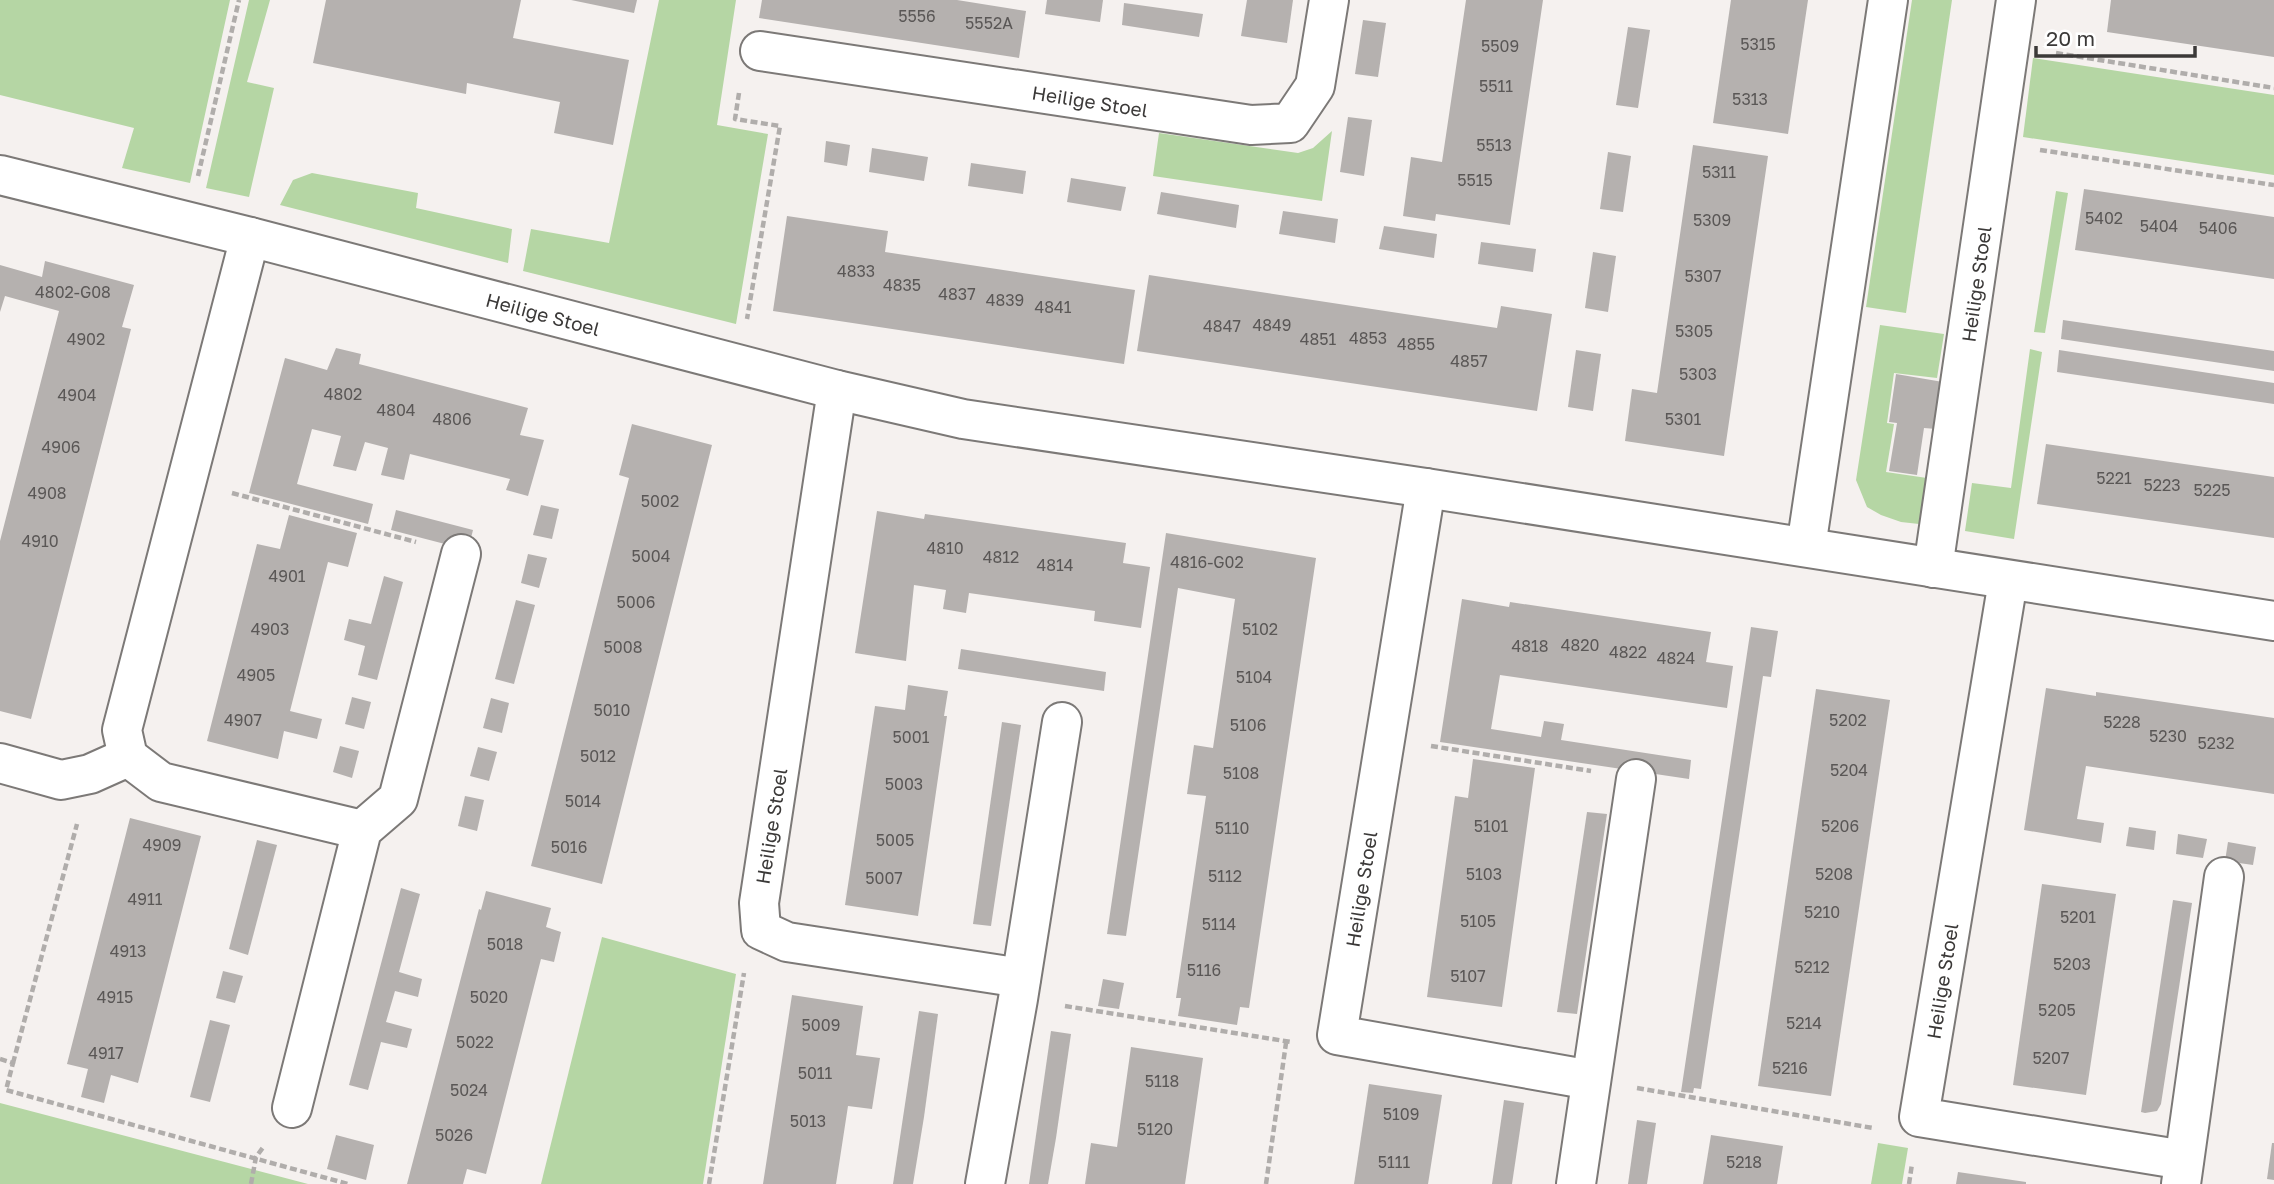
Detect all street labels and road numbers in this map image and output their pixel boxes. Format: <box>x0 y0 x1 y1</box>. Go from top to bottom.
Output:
street label: Heilige Stoel <box>1030 80 1150 122</box>
street label: Heilige Stoel <box>1956 224 1996 344</box>
street label: Heilige Stoel <box>483 288 603 340</box>
street label: Heilige Stoel <box>750 766 792 886</box>
street label: Heilige Stoel <box>1340 829 1382 949</box>
street label: Heilige Stoel <box>1921 921 1963 1041</box>

